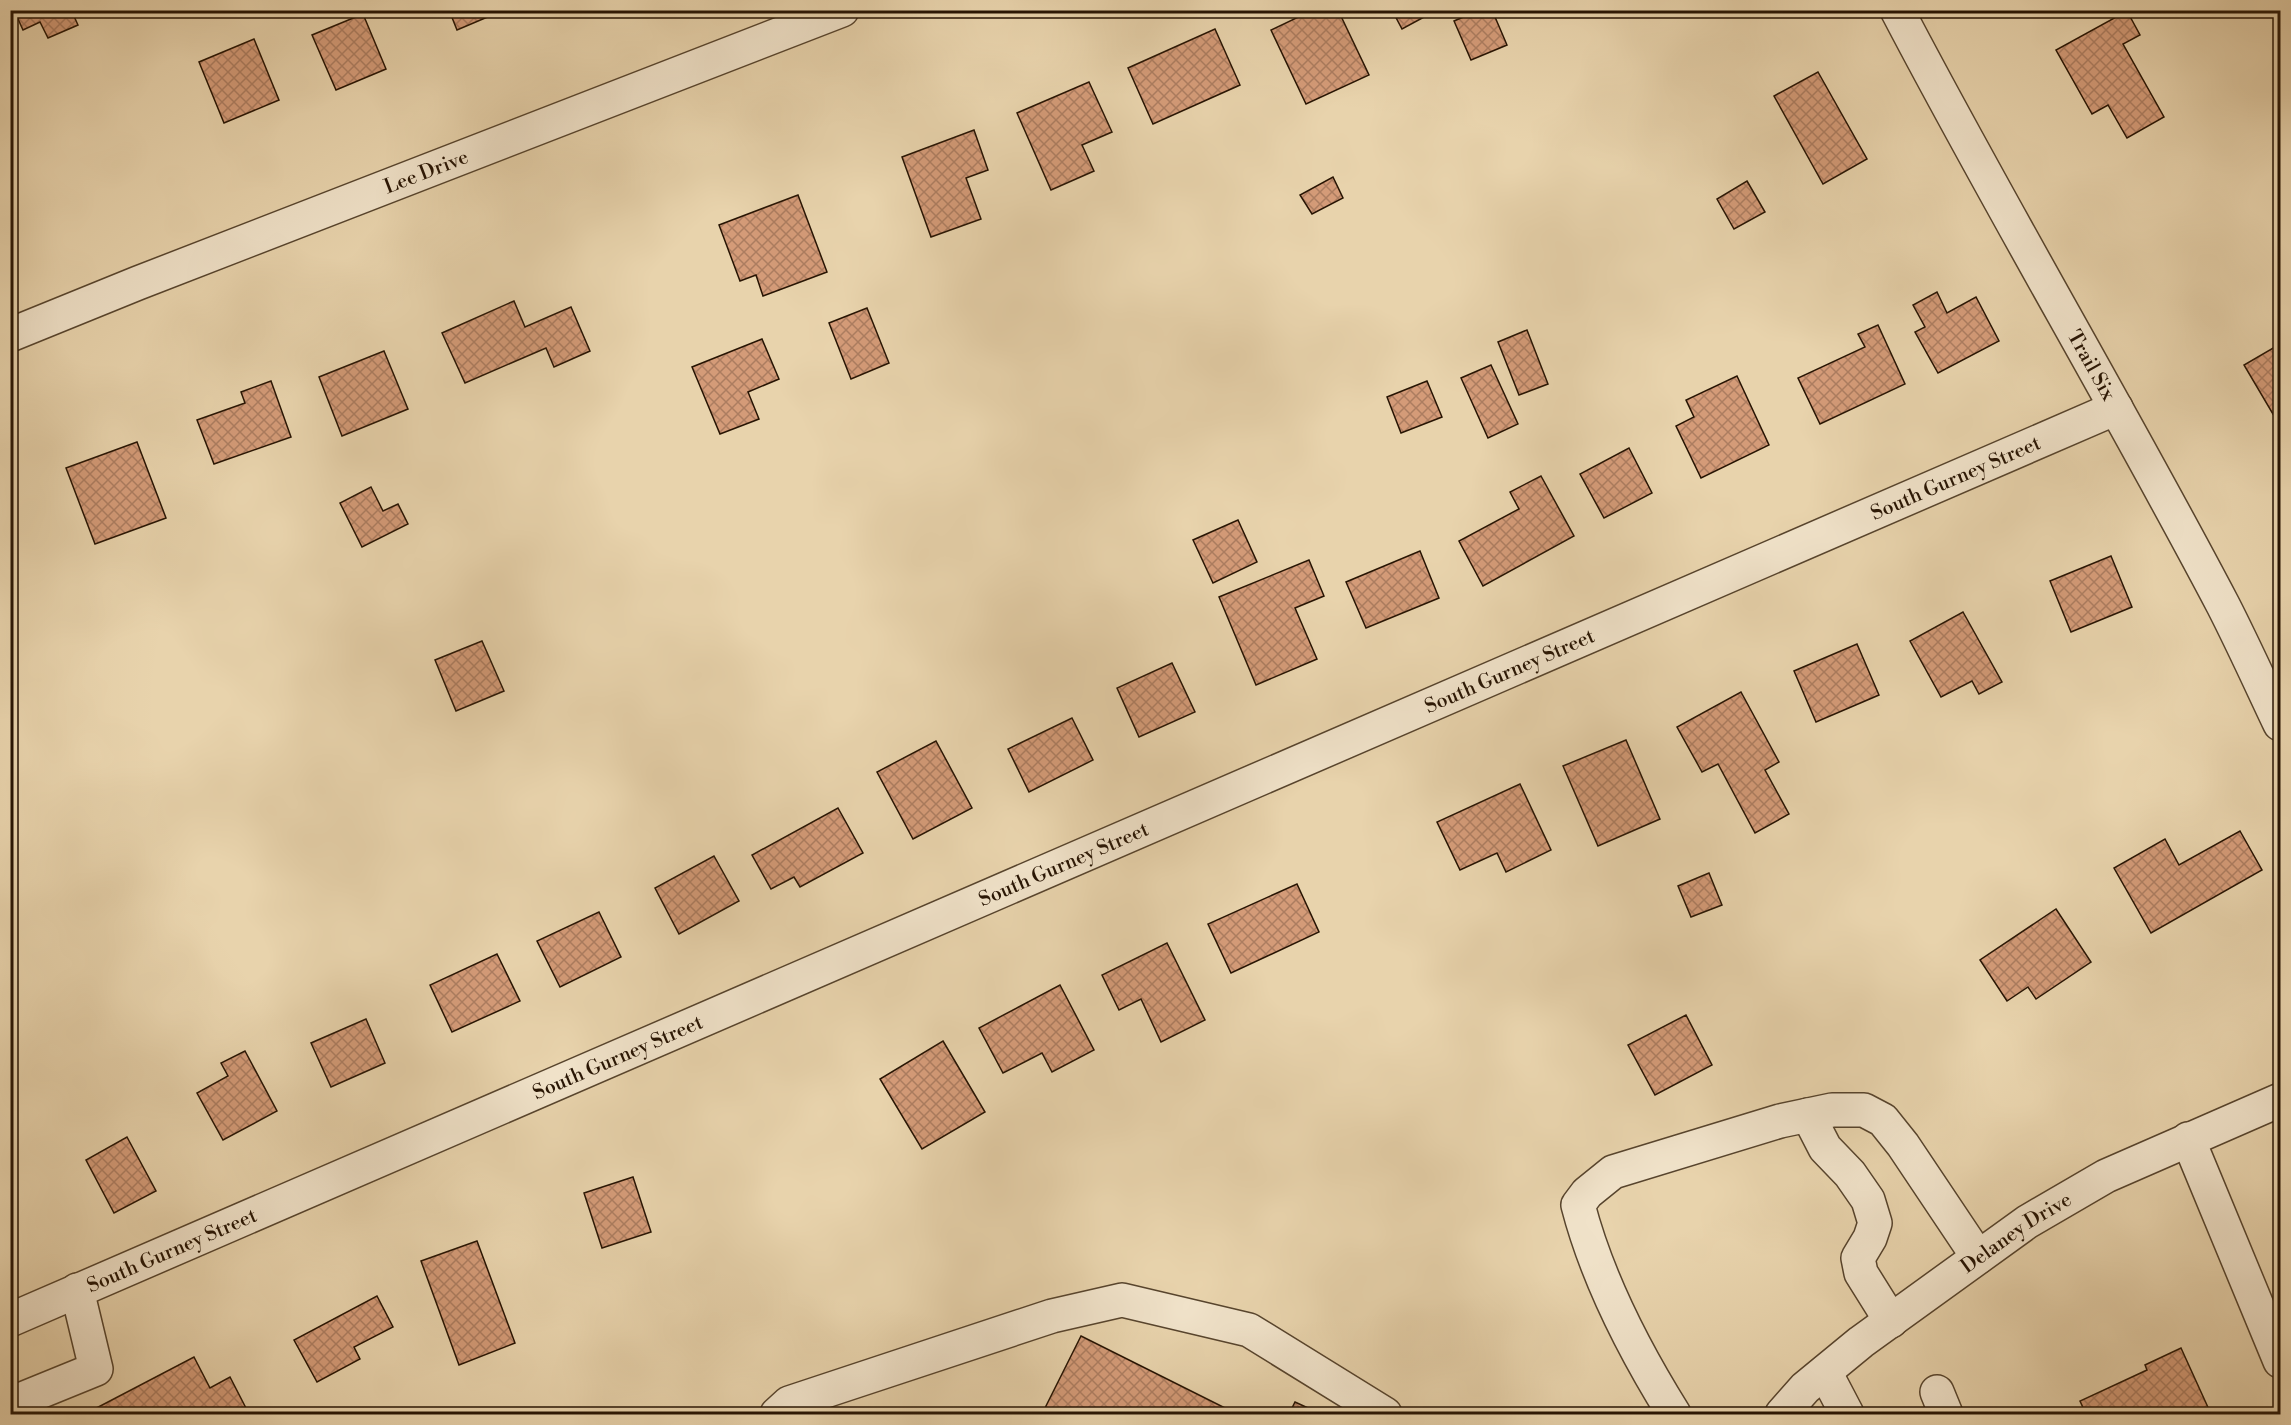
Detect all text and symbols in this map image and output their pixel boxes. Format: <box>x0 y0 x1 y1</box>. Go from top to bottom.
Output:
street label: Lee Drive <box>381 145 472 200</box>
street label: Trail Six <box>2061 326 2121 406</box>
street label: South Gurney Street <box>1867 431 2045 527</box>
street label: South Gurney Street <box>1421 624 1599 720</box>
street label: South Gurney Street <box>975 817 1153 913</box>
street label: South Gurney Street <box>529 1011 707 1106</box>
street label: Delaney Drive <box>1956 1188 2077 1280</box>
street label: South Gurney Street <box>83 1204 261 1299</box>

